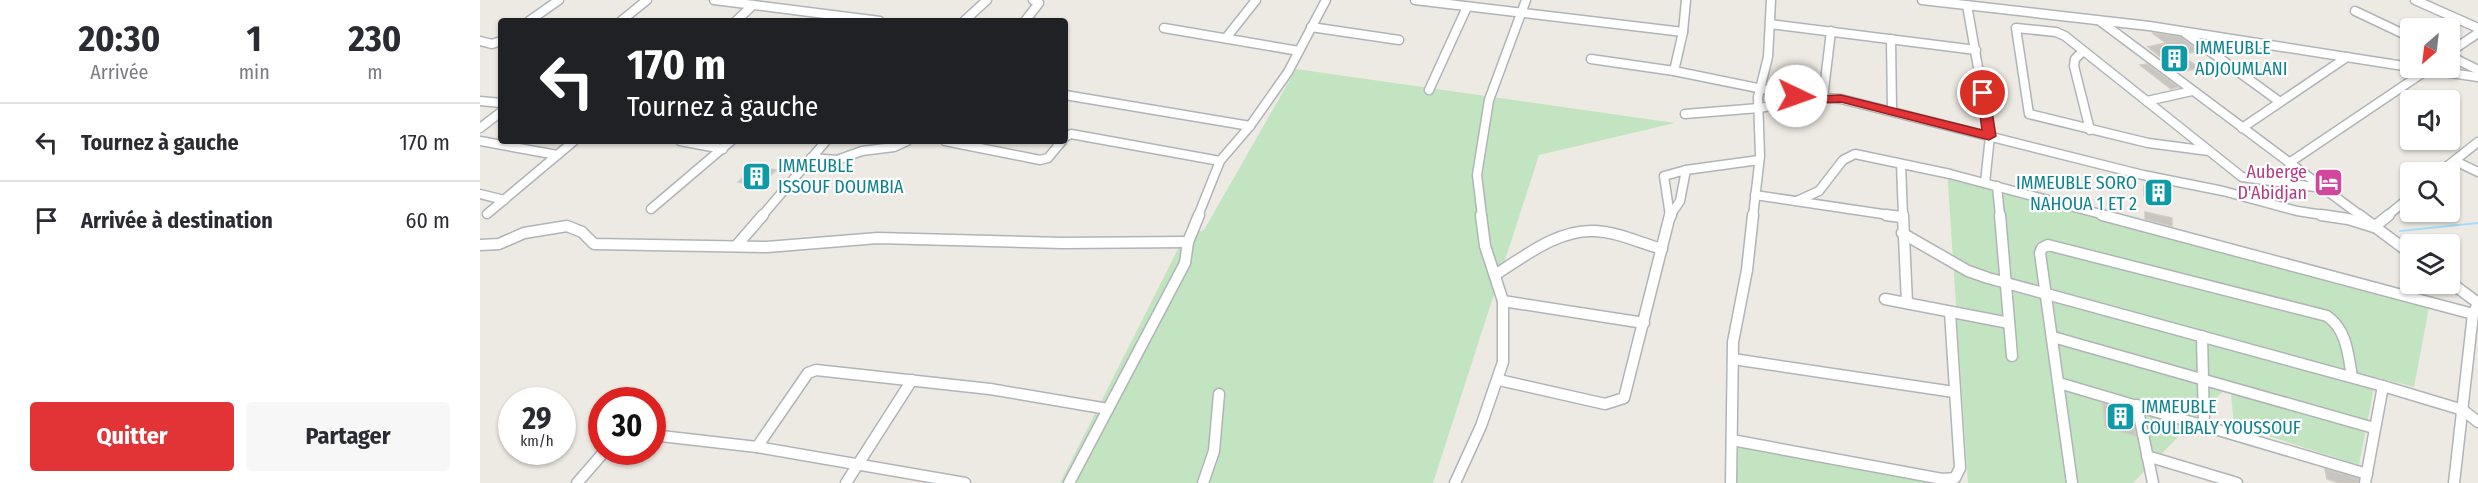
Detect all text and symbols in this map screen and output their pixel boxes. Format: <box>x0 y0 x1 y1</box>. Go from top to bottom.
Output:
text: 20:30 <box>78 17 160 61</box>
text: 1 <box>247 17 262 61</box>
text: 230 <box>348 17 402 61</box>
north arrow <box>2400 18 2460 78</box>
map controls <box>2400 18 2460 294</box>
place label: IMMEUBLE ADJOUMLANI <box>2195 37 2287 80</box>
text: 170 m <box>627 40 726 90</box>
icon: left <box>528 42 606 120</box>
building icon: IMMEUBLE ADJOUMLANI <box>2158 42 2190 74</box>
text: Arrivée <box>90 60 148 84</box>
text: min <box>239 60 270 84</box>
text: m <box>367 60 383 84</box>
position arrow <box>1764 64 1828 128</box>
pin <box>1957 67 2008 118</box>
icon: arrive <box>1966 76 1999 109</box>
button: sound <box>2400 90 2460 150</box>
text: Tournez à gauche <box>627 91 818 123</box>
icon: left <box>30 126 63 159</box>
text: Tournez à gauche <box>81 129 239 156</box>
text: 170 m <box>399 129 450 156</box>
place label: IMMEUBLE ISSOUF DOUMBIA <box>778 155 904 198</box>
building icon: IMMEUBLE ISSOUF DOUMBIA <box>741 160 773 192</box>
place label: Auberge D'Abidjan <box>2237 161 2307 204</box>
button: search <box>2400 162 2460 222</box>
hotel icon: Auberge D'Abidjan <box>2312 166 2344 198</box>
place label: IMMEUBLE SORO NAHOUA 1 ET 2 <box>2016 172 2137 215</box>
building icon: IMMEUBLE SORO NAHOUA 1 ET 2 <box>2142 177 2174 209</box>
icon: arrive <box>30 204 63 237</box>
text: Arrivée à destination <box>81 207 273 234</box>
text: 60 m <box>406 207 450 234</box>
button: layers <box>2400 234 2460 294</box>
speed limit sign: 30 <box>588 387 666 465</box>
place label: IMMEUBLE COULIBALY YOUSSOUF <box>2141 396 2301 439</box>
text: 29 <box>522 401 552 437</box>
building icon: IMMEUBLE COULIBALY YOUSSOUF <box>2104 401 2136 433</box>
button: Quitter <box>30 402 234 471</box>
button: Partager <box>246 402 450 471</box>
text: km/h <box>520 432 554 450</box>

